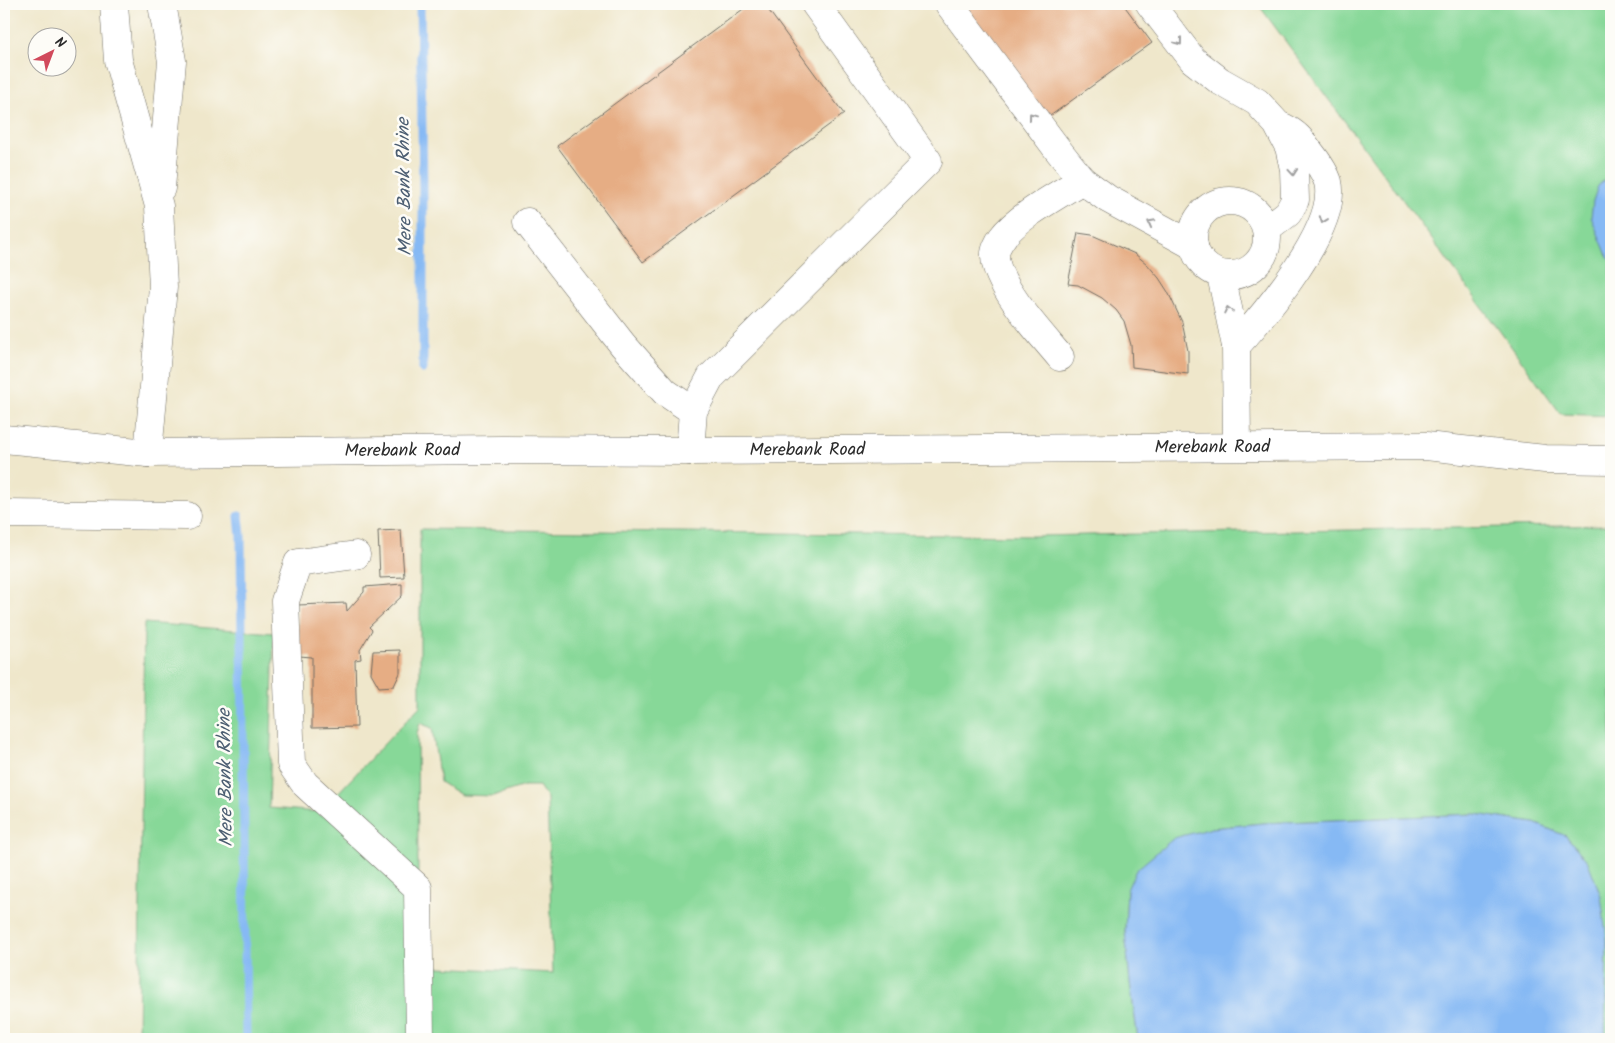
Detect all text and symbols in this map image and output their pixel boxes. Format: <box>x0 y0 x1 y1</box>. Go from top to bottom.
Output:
north arrow <box>28 28 78 78</box>
text: N <box>49 32 71 54</box>
one-way arrow <box>1174 37 1183 46</box>
one-way arrow <box>1029 112 1038 122</box>
water label: Mere Bank Rhine <box>389 115 421 256</box>
one-way arrow <box>1287 168 1298 176</box>
one-way arrow <box>1319 215 1329 224</box>
one-way arrow <box>1147 219 1156 229</box>
one-way arrow <box>1224 306 1234 315</box>
street label: Merebank Road <box>1154 433 1271 462</box>
street label: Merebank Road <box>749 435 866 465</box>
street label: Merebank Road <box>344 436 461 466</box>
water label: Mere Bank Rhine <box>210 706 242 847</box>

